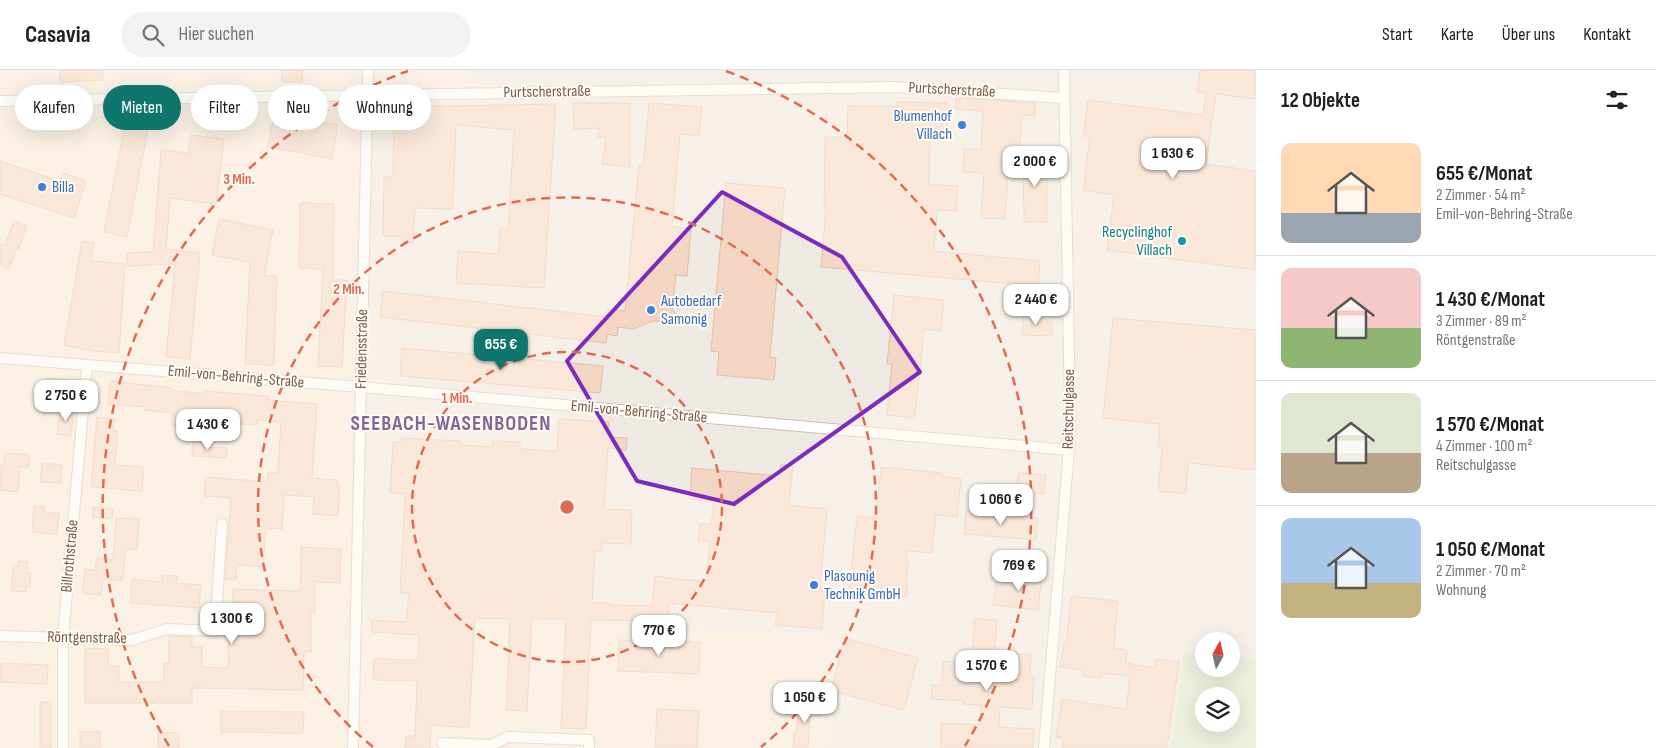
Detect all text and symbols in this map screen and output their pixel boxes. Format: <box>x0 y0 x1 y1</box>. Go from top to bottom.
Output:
search box <box>121 12 471 57</box>
text: Casavia <box>25 20 91 49</box>
icon: search <box>139 21 167 49</box>
text: Hier suchen <box>179 23 254 46</box>
text: Start <box>1382 24 1413 45</box>
text: Karte <box>1441 24 1474 45</box>
text: Über uns <box>1502 24 1555 45</box>
text: Kontakt <box>1583 24 1631 45</box>
street label: Purtscherstraße <box>908 78 996 102</box>
street label: Purtscherstraße <box>503 82 591 102</box>
chip: Kaufen <box>15 85 93 130</box>
chip: Mieten <box>103 85 181 130</box>
chip: Filter <box>191 85 258 130</box>
chip: Neu <box>268 85 328 130</box>
chip: Wohnung <box>338 85 431 130</box>
icon: filters <box>1603 86 1631 114</box>
text: 12 Objekte <box>1281 88 1360 113</box>
place label: Blumenhof Villach <box>894 107 952 144</box>
marker: Blumenhof Villach <box>956 119 968 131</box>
pin: 1 630 € <box>1127 138 1219 180</box>
text: 1 630 € <box>1152 144 1194 163</box>
pin: 2 000 € <box>989 146 1081 188</box>
text: 2 000 € <box>1013 152 1057 171</box>
text: 655 €/Monat <box>1436 161 1533 186</box>
icon: home <box>1321 163 1381 223</box>
text: 3 Min. <box>223 170 255 189</box>
place label: Billa <box>52 178 74 197</box>
marker: Billa <box>36 181 48 193</box>
text: 2 Zimmer · 54 m² <box>1436 186 1526 205</box>
text: Emil-von-Behring-Straße <box>1436 205 1573 224</box>
place label: Recyclinghof Villach <box>1102 223 1172 260</box>
marker: Recyclinghof Villach <box>1176 235 1188 247</box>
text: 2 Min. <box>333 280 365 299</box>
pin: 2 440 € <box>990 284 1082 326</box>
text: 1 430 €/Monat <box>1436 287 1545 312</box>
icon: home <box>1321 288 1381 348</box>
text: 2 440 € <box>1015 290 1057 309</box>
place label: Autobedarf Samonig <box>660 292 722 329</box>
marker: Autobedarf Samonig <box>645 304 657 316</box>
street label: Friedensstraße <box>352 309 372 389</box>
text: 3 Zimmer · 89 m² <box>1436 312 1527 331</box>
pin: 655 € <box>466 328 536 371</box>
text: Röntgenstraße <box>1436 331 1516 350</box>
text: 655 € <box>485 335 517 354</box>
street label: Emil-von-Behring-Straße <box>167 362 305 392</box>
street label: Reitschulgasse <box>1059 369 1079 449</box>
pin: 2 750 € <box>20 380 112 422</box>
text: 2 750 € <box>45 386 87 405</box>
text: 1 Min. <box>442 389 472 408</box>
street label: Emil-von-Behring-Straße <box>570 397 708 427</box>
pin: 1 430 € <box>162 408 254 451</box>
district label: SEEBACH-WASENBODEN <box>351 411 551 436</box>
text: 1 570 €/Monat <box>1436 412 1544 437</box>
icon: home <box>1321 413 1381 473</box>
text: 1 430 € <box>187 415 229 434</box>
text: 4 Zimmer · 100 m² <box>1436 437 1532 456</box>
text: Reitschulgasse <box>1436 456 1516 475</box>
pin: 1 060 € <box>955 484 1047 526</box>
text: 1 060 € <box>980 490 1022 509</box>
centre of rings <box>558 498 576 516</box>
street label: Billrothstraße <box>57 519 83 593</box>
text: 1 050 €/Monat <box>1436 537 1545 562</box>
icon: home <box>1321 538 1381 598</box>
pin: 769 € <box>984 550 1054 592</box>
text: 769 € <box>1003 556 1035 575</box>
text: 2 Zimmer · 70 m² <box>1436 562 1526 581</box>
place label: Plasounig Technik GmbH <box>824 567 901 604</box>
marker: Plasounig Technik GmbH <box>808 579 820 591</box>
text: Wohnung <box>1436 581 1486 600</box>
pin: 1 300 € <box>186 602 278 645</box>
text: 1 300 € <box>211 609 253 628</box>
pin: 770 € <box>624 614 694 657</box>
text: 770 € <box>643 621 675 640</box>
street label: Röntgenstraße <box>47 628 127 648</box>
north arrow <box>1195 632 1240 678</box>
map controls <box>1195 632 1240 732</box>
pin: 1 570 € <box>941 650 1033 692</box>
text: 1 570 € <box>967 656 1007 675</box>
pin: 1 050 € <box>759 682 851 724</box>
button: layers <box>1195 687 1240 732</box>
text: 1 050 € <box>784 688 826 707</box>

